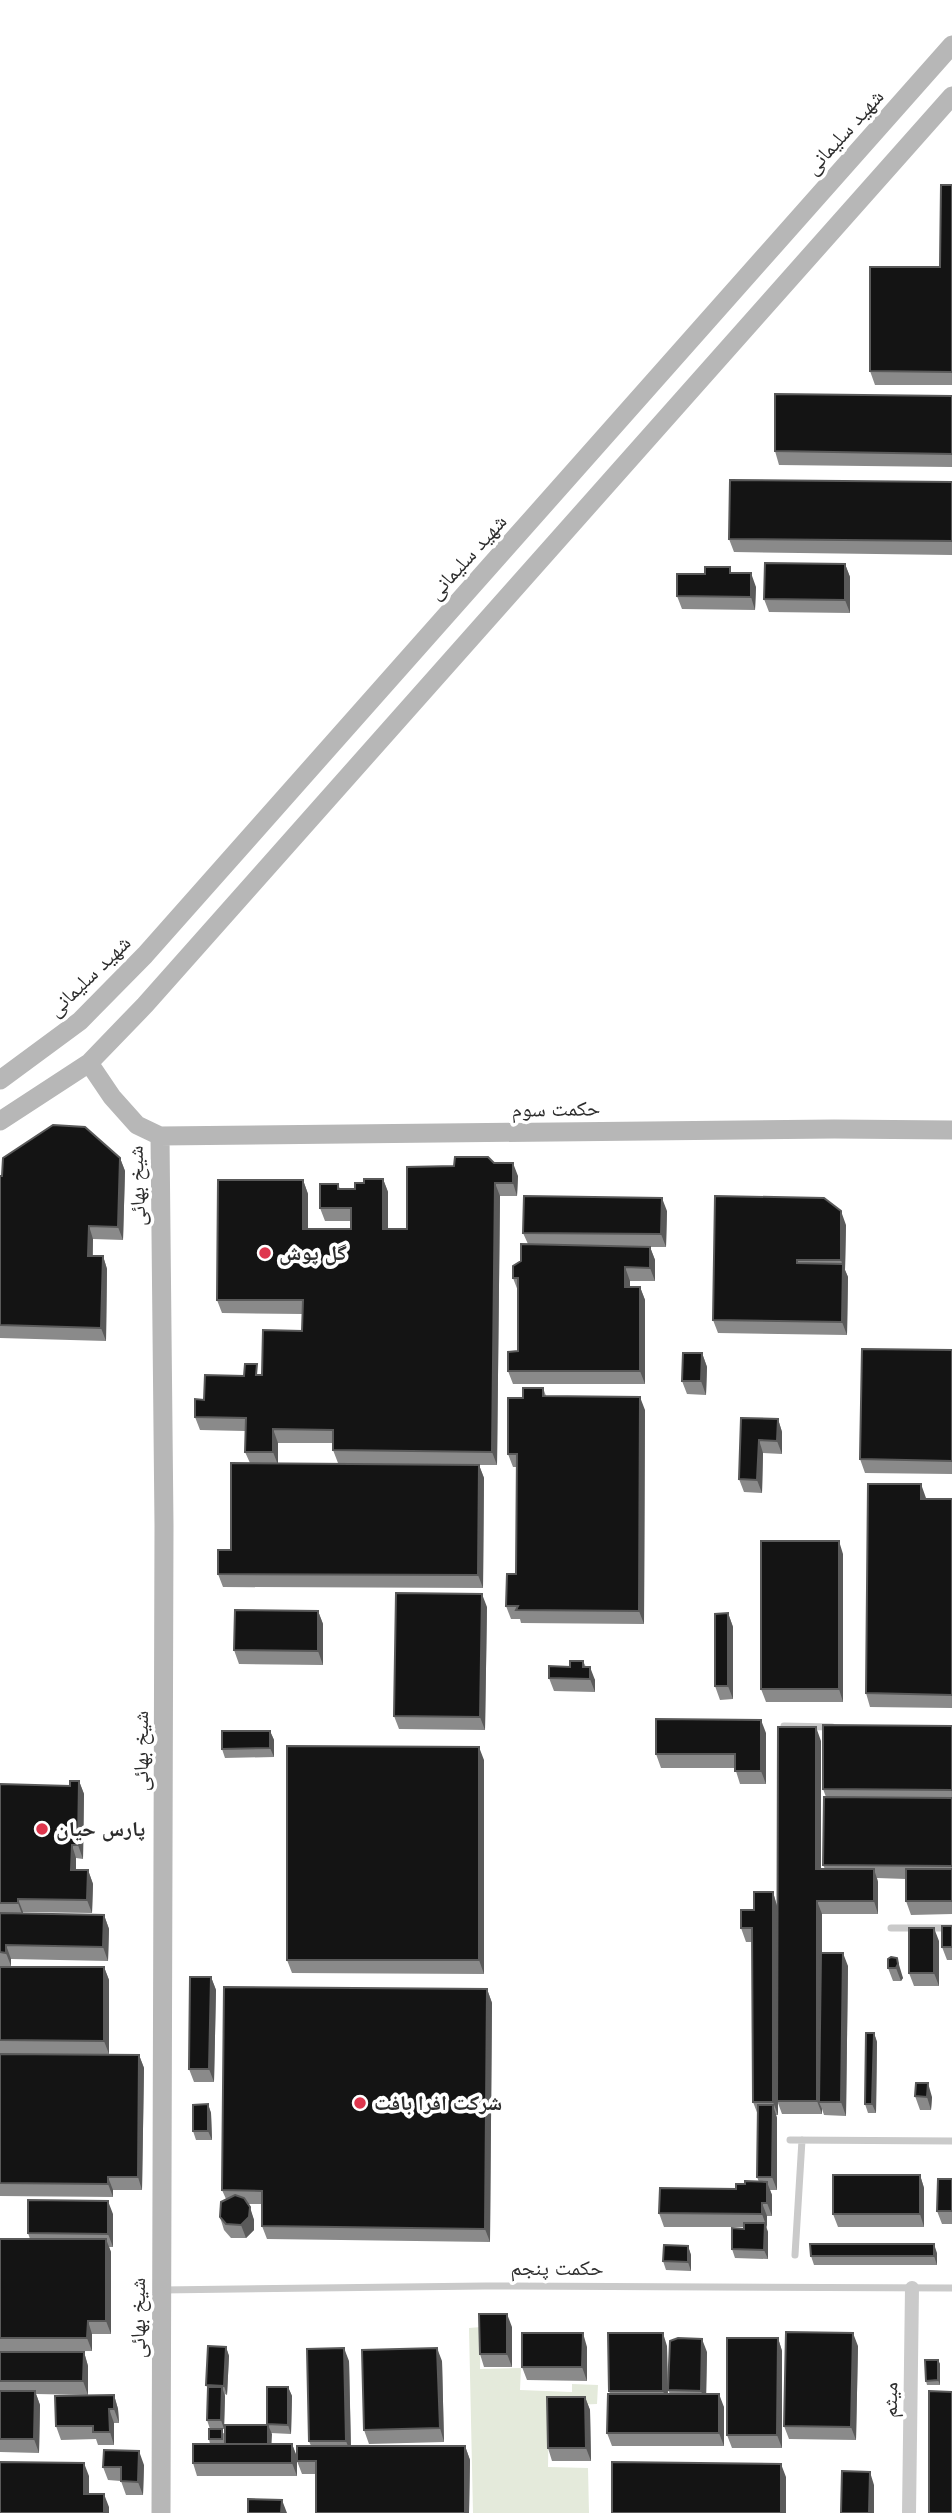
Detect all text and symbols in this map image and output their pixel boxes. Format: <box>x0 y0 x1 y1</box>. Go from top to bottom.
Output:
street label: شهید سلیمانی <box>800 85 889 180</box>
street label: شهید سلیمانی <box>423 510 512 605</box>
street label: شهید سلیمانی <box>43 931 136 1022</box>
street label: حکمت سوم <box>512 1096 601 1124</box>
street label: شیخ بهائی <box>124 1145 151 1227</box>
place label: گل پوش <box>279 1241 347 1266</box>
marker: گل پوش <box>257 1245 273 1261</box>
street label: شیخ بهائی <box>129 1711 154 1791</box>
place label: پارس حیان <box>56 1817 145 1842</box>
marker: پارس حیان <box>34 1821 50 1837</box>
place label: شرکت افرا بافت <box>374 2091 502 2115</box>
marker: شرکت افرا بافت <box>352 2095 368 2111</box>
street label: حکمت پنجم <box>510 2256 604 2282</box>
street label: شیخ بهائی <box>126 2278 151 2358</box>
street label: میثم <box>878 2382 904 2418</box>

